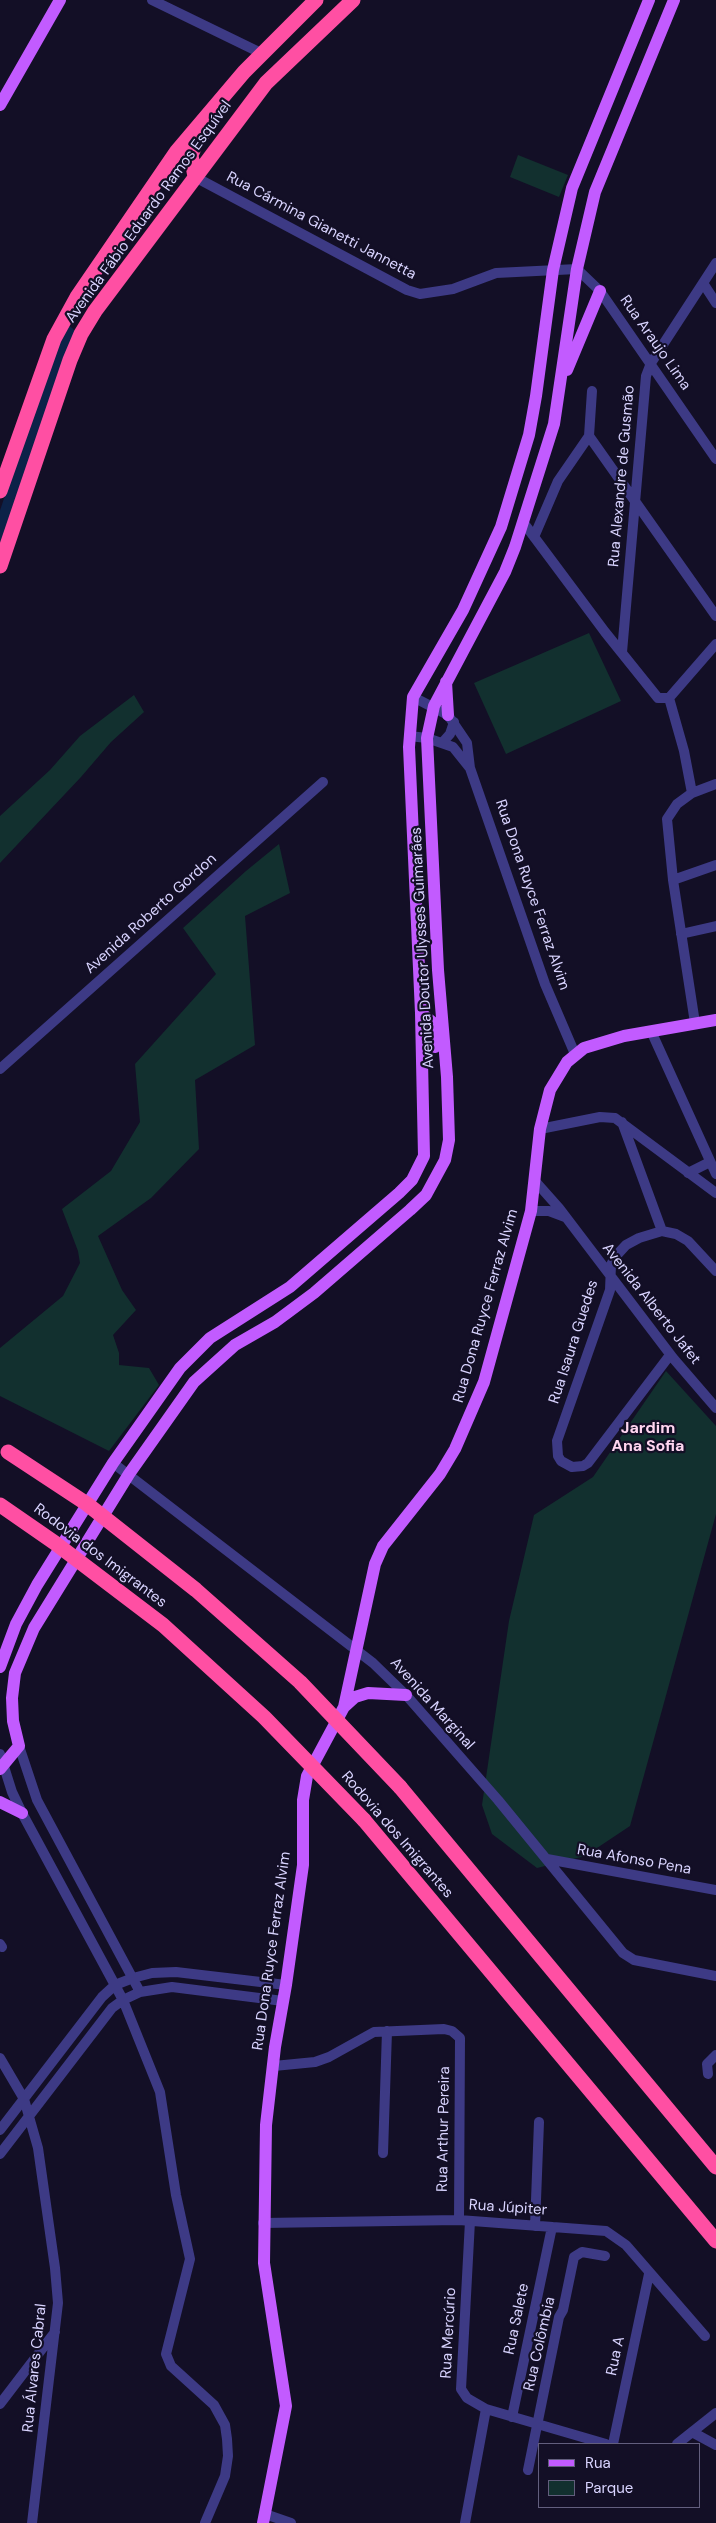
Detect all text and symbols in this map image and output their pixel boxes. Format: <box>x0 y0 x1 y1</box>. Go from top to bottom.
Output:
street label: Avenida Fábio Eduardo Ramos Esquível <box>62 97 236 327</box>
street label: Rua Cármina Gianetti Jannetta <box>223 168 419 284</box>
street label: Rua Araujo Lima <box>616 292 694 394</box>
street label: Rua Alexandre de Gusmão <box>605 384 639 568</box>
street label: Rua Dona Ruyce Ferraz Alvim <box>491 797 573 993</box>
street label: Avenida Doutor Ulysses Guimarães <box>408 827 438 1069</box>
street label: Avenida Roberto Gordon <box>82 850 220 978</box>
street label: Rua Dona Ruyce Ferraz Alvim <box>450 1207 522 1405</box>
street label: Avenida Alberto Jafet <box>598 1240 704 1368</box>
street label: Rua Isaura Guedes <box>545 1278 603 1406</box>
district label: Jardim Ana Sofia <box>612 1419 684 1457</box>
street label: Rodovia dos Imigrantes <box>30 1500 170 1612</box>
street label: Avenida Marginal <box>386 1654 478 1754</box>
street label: Rodovia dos Imigrantes <box>337 1768 457 1902</box>
street label: Rua Afonso Pena <box>575 1841 693 1879</box>
street label: Rua Dona Ruyce Ferraz Alvim <box>249 1851 295 2051</box>
street label: Rua Arthur Pereira <box>434 2066 454 2192</box>
street label: Rua Júpiter <box>468 2196 548 2220</box>
street label: Rua Salete <box>501 2282 533 2356</box>
street label: Rua Mercúrio <box>438 2287 460 2379</box>
street label: Rua Colômbia <box>520 2295 560 2393</box>
street label: Rua Álvares Cabral <box>19 2303 51 2433</box>
street label: Rua A <box>603 2335 629 2377</box>
legend <box>538 2443 701 2508</box>
text: Rua <box>585 2453 611 2473</box>
text: Parque <box>585 2478 633 2498</box>

